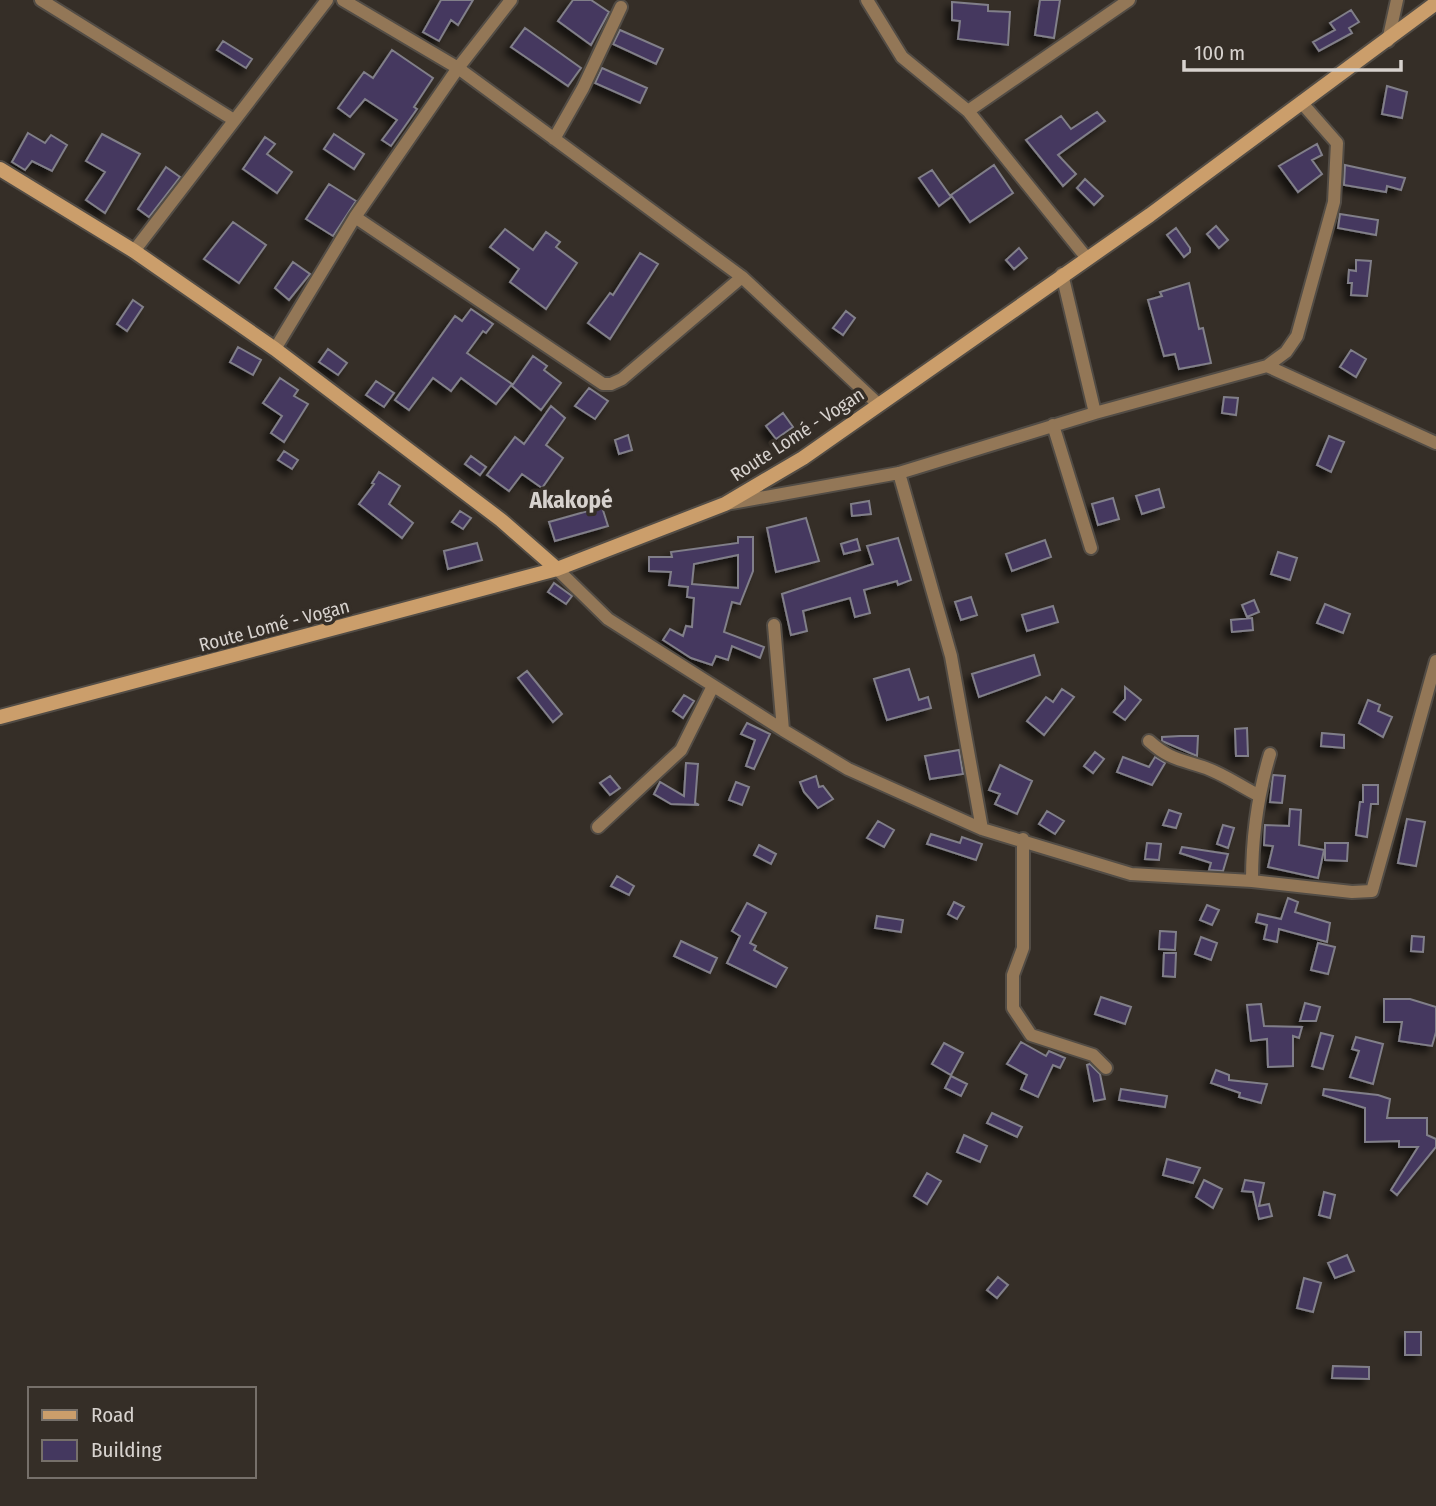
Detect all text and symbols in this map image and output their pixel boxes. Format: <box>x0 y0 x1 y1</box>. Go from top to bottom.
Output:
scale bar <box>1184 28 1401 72</box>
text: 100 m <box>1194 40 1245 66</box>
street label: Route Lomé - Vogan <box>726 383 868 486</box>
district label: Akakopé <box>528 486 613 514</box>
street label: Route Lomé - Vogan <box>196 594 352 657</box>
legend <box>28 1387 256 1478</box>
text: Road <box>91 1402 135 1428</box>
text: Building <box>91 1437 162 1463</box>

